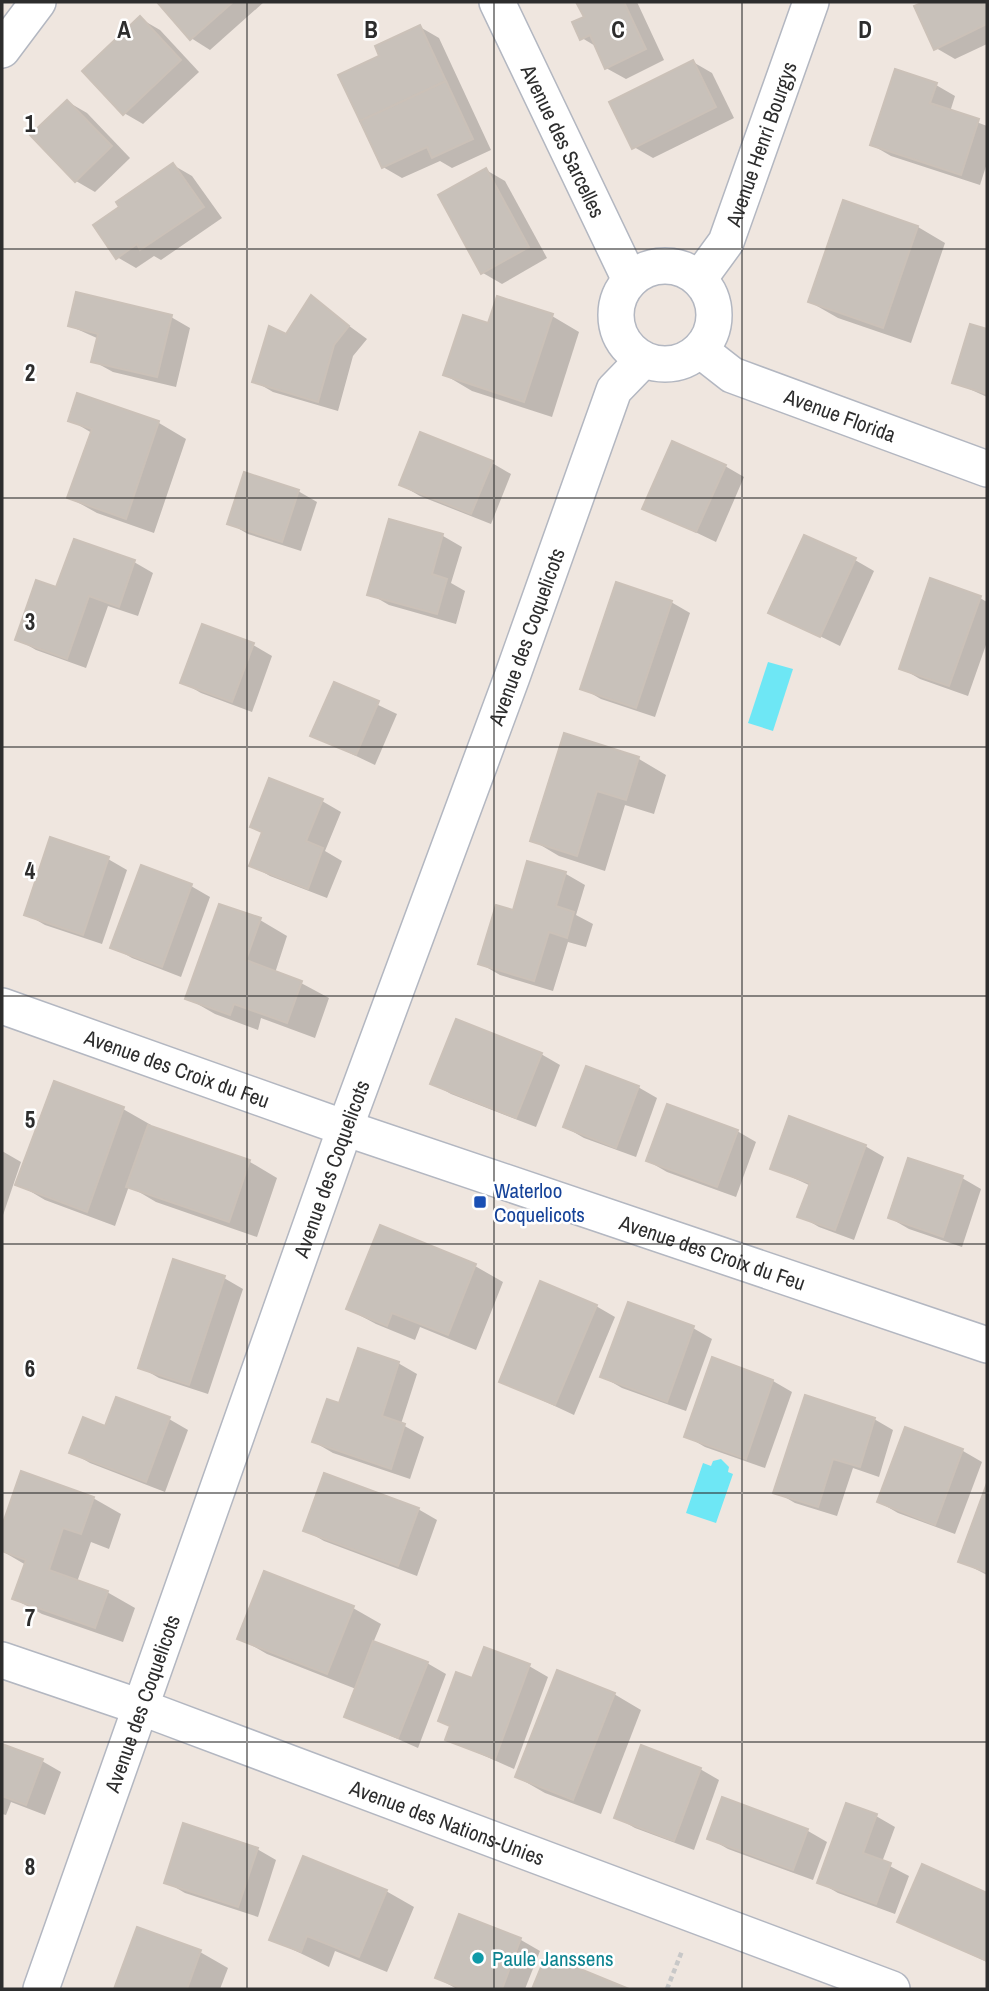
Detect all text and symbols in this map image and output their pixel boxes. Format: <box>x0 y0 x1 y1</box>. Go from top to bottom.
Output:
text: A <box>117 14 131 45</box>
text: B <box>364 14 378 45</box>
text: C <box>611 14 625 45</box>
text: D <box>858 14 872 45</box>
street label: Avenue Henri Bourgys <box>718 57 803 231</box>
street label: Avenue des Sarcelles <box>514 59 612 222</box>
text: 1 <box>25 108 36 139</box>
text: 2 <box>25 357 35 388</box>
street label: Avenue Florida <box>780 381 900 449</box>
street label: Avenue des Coquelicots <box>481 544 571 730</box>
text: 3 <box>25 606 35 637</box>
text: 4 <box>25 855 36 886</box>
street label: Avenue des Croix du Feu <box>80 1022 274 1115</box>
street label: Avenue des Coquelicots <box>286 1076 376 1262</box>
text: 5 <box>25 1104 35 1135</box>
place label: Waterloo Coquelicots <box>494 1176 585 1229</box>
marker: Waterloo Coquelicots <box>472 1194 488 1210</box>
street label: Avenue des Croix du Feu <box>615 1207 809 1297</box>
text: 6 <box>25 1353 35 1384</box>
text: 7 <box>25 1602 35 1633</box>
street label: Avenue des Coquelicots <box>97 1611 187 1797</box>
street label: Avenue des Nations-Unies <box>345 1772 549 1872</box>
text: 8 <box>25 1851 35 1882</box>
place label: Paule Janssens <box>492 1944 614 1973</box>
marker: Paule Janssens <box>470 1950 486 1966</box>

